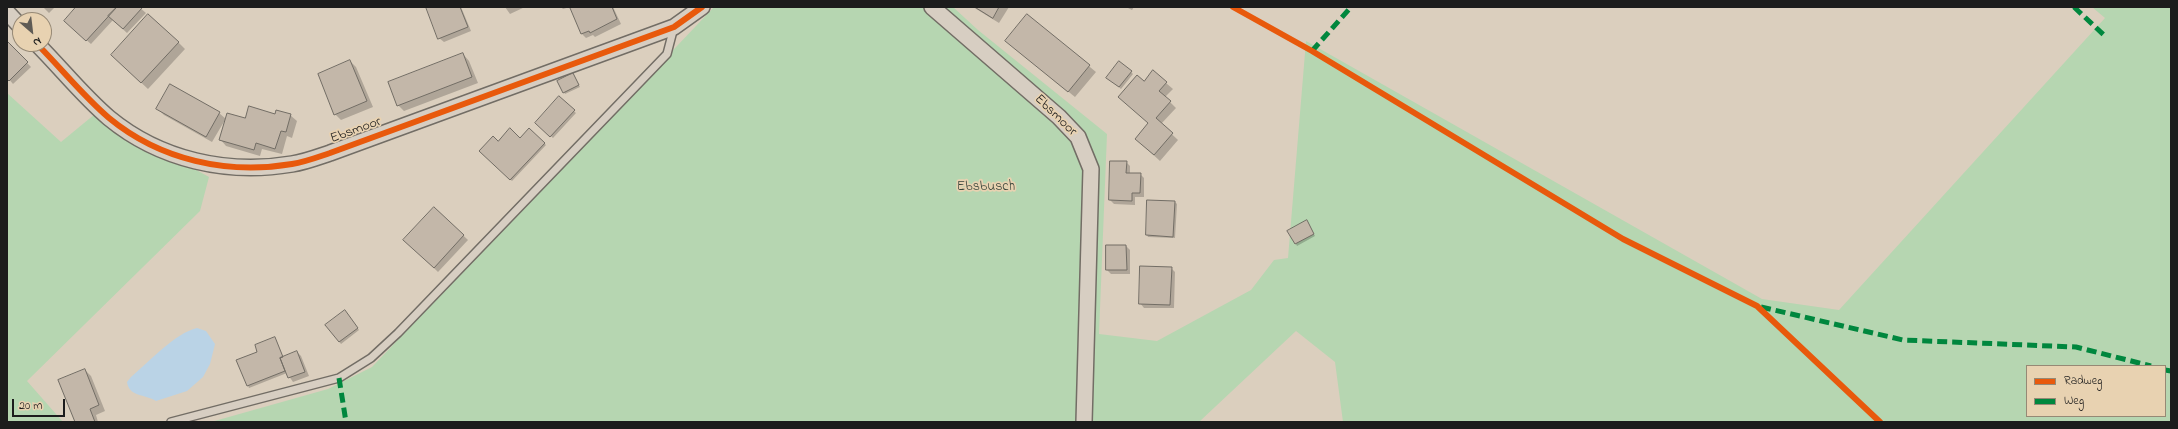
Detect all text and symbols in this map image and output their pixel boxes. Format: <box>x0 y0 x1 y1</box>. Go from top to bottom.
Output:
north arrow <box>12 12 52 52</box>
text: N <box>30 33 44 51</box>
street label: Ebsmoor <box>1030 92 1080 140</box>
street label: Ebsmoor <box>328 114 384 148</box>
park label: Ebsbusch <box>957 180 1015 196</box>
legend <box>2026 365 2166 417</box>
text: Radweg <box>2064 372 2103 390</box>
scale bar <box>14 391 67 417</box>
text: Weg <box>2064 392 2084 410</box>
text: 20 m <box>19 397 42 415</box>

